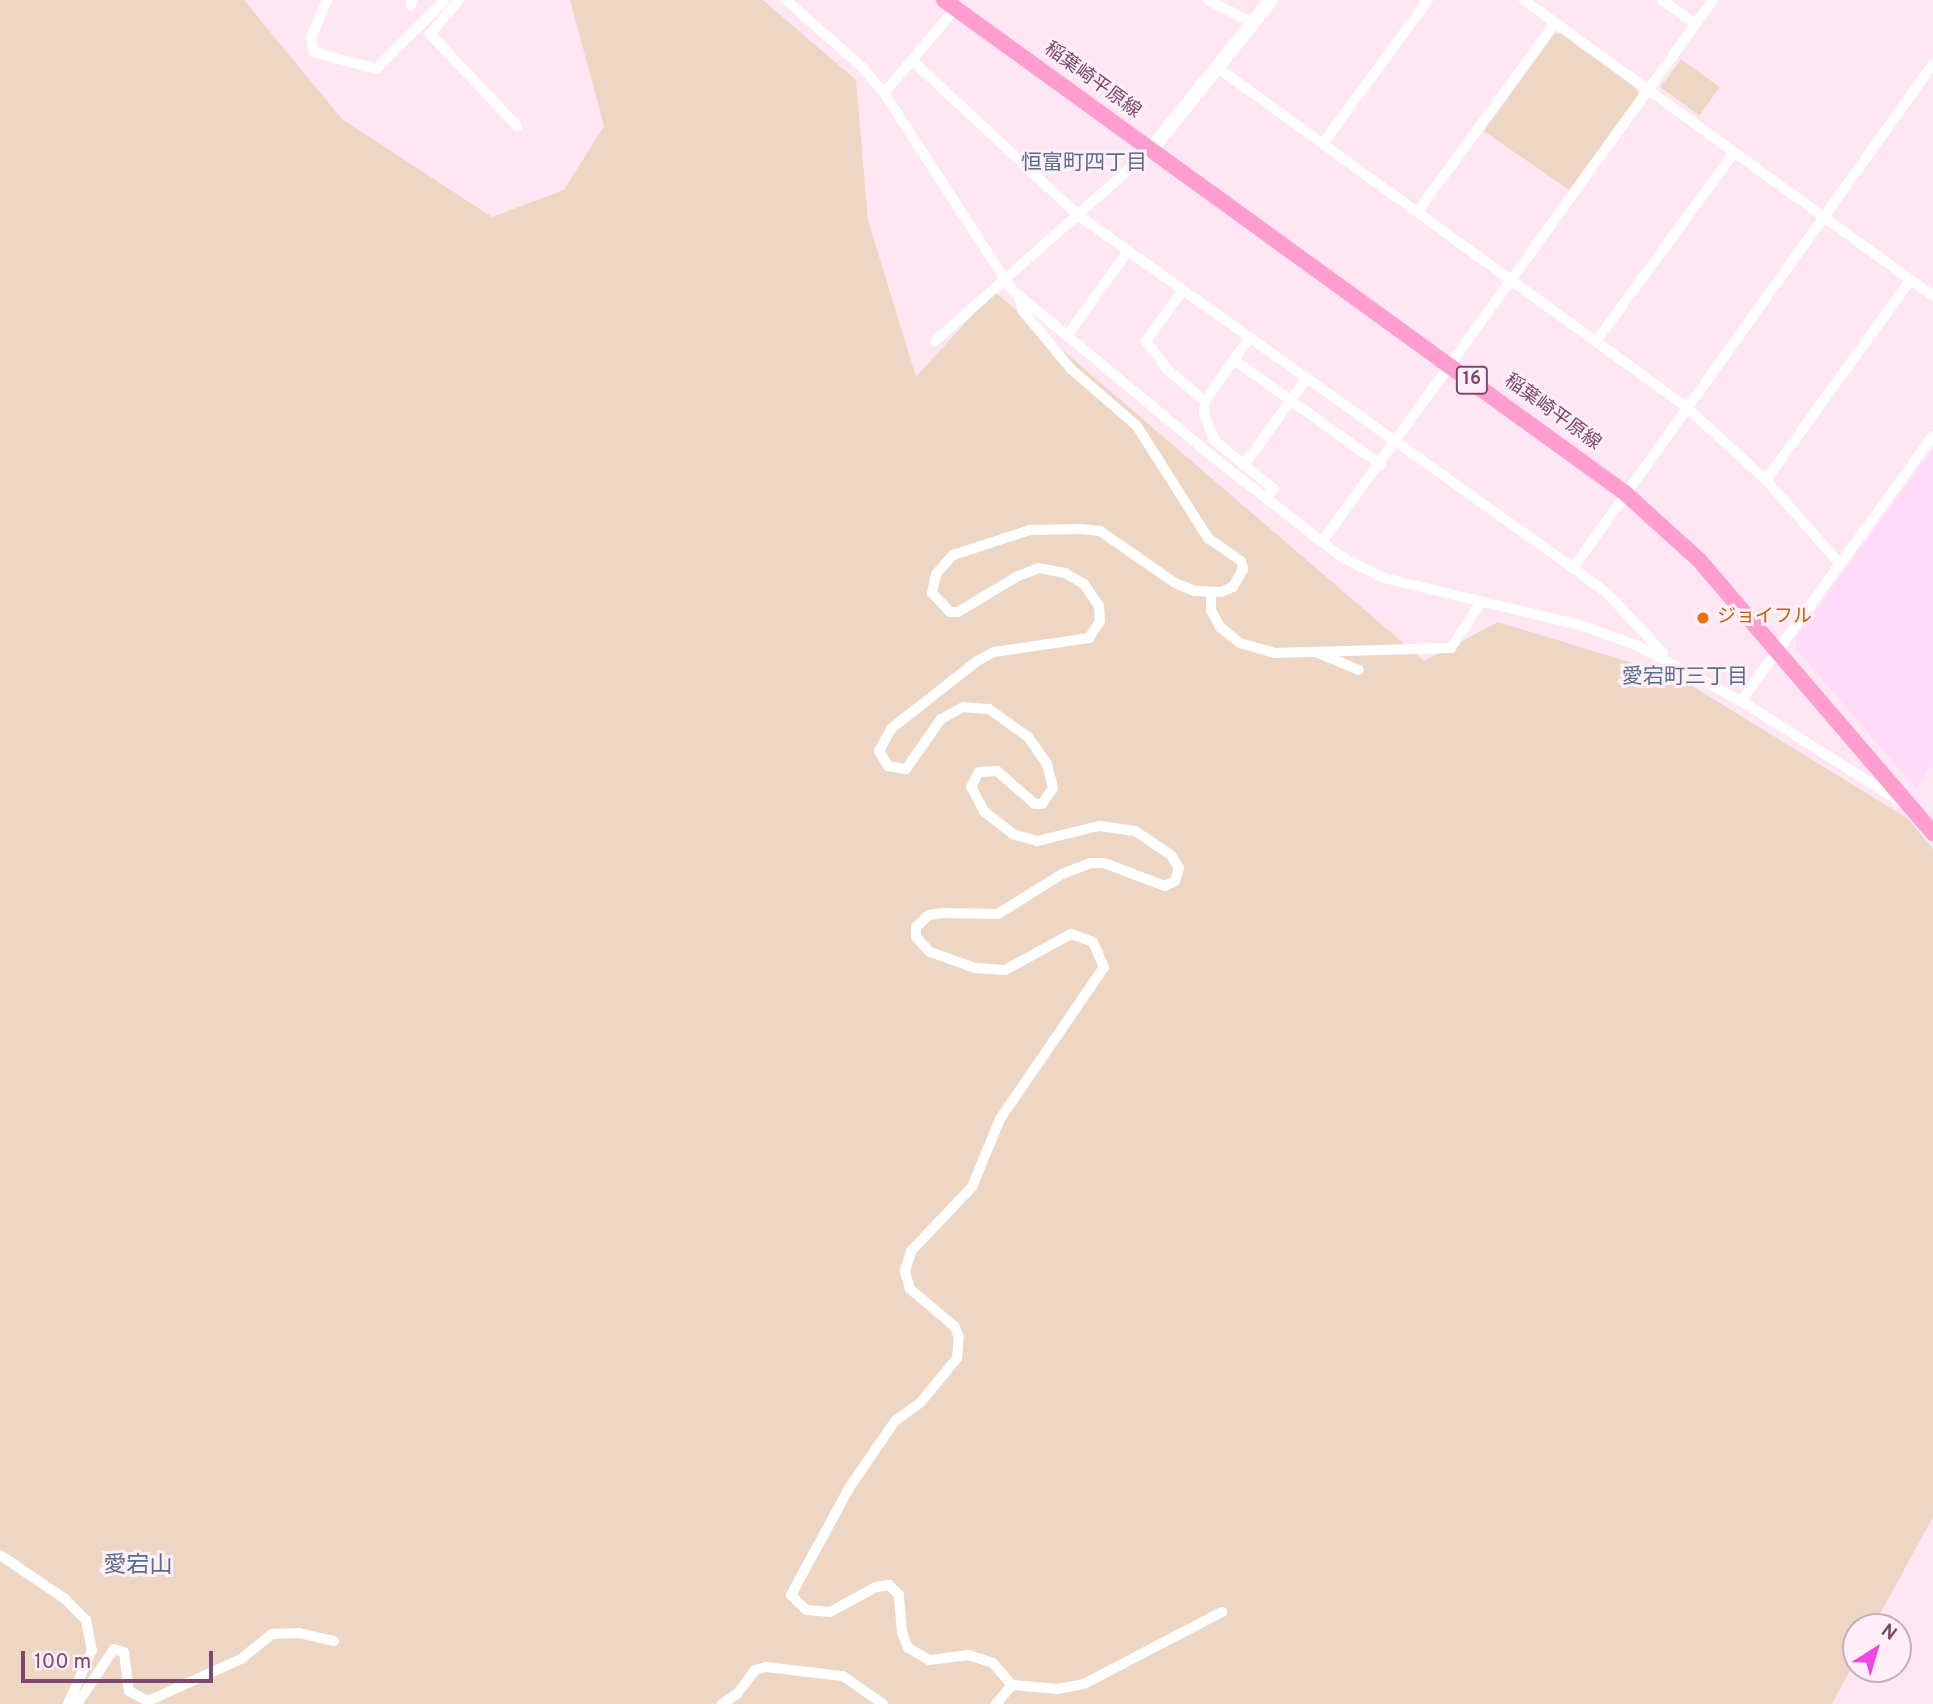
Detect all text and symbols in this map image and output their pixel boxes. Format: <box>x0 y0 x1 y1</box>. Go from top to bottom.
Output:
street label: 稲葉崎平原線 <box>1039 38 1145 124</box>
district label: 恒富町四丁目 <box>1021 151 1147 177</box>
road number: 16 <box>1454 366 1490 394</box>
street label: 稲葉崎平原線 <box>1499 370 1605 456</box>
place label: ジョイフル <box>1717 607 1812 629</box>
marker: ジョイフル <box>1695 610 1711 626</box>
district label: 愛宕町三丁目 <box>1622 665 1748 691</box>
district label: 愛宕山 <box>104 1553 172 1581</box>
north arrow <box>1842 1613 1912 1683</box>
text: N <box>1876 1619 1901 1647</box>
scale bar <box>24 1638 217 1682</box>
text: 100 m <box>34 1649 91 1676</box>

